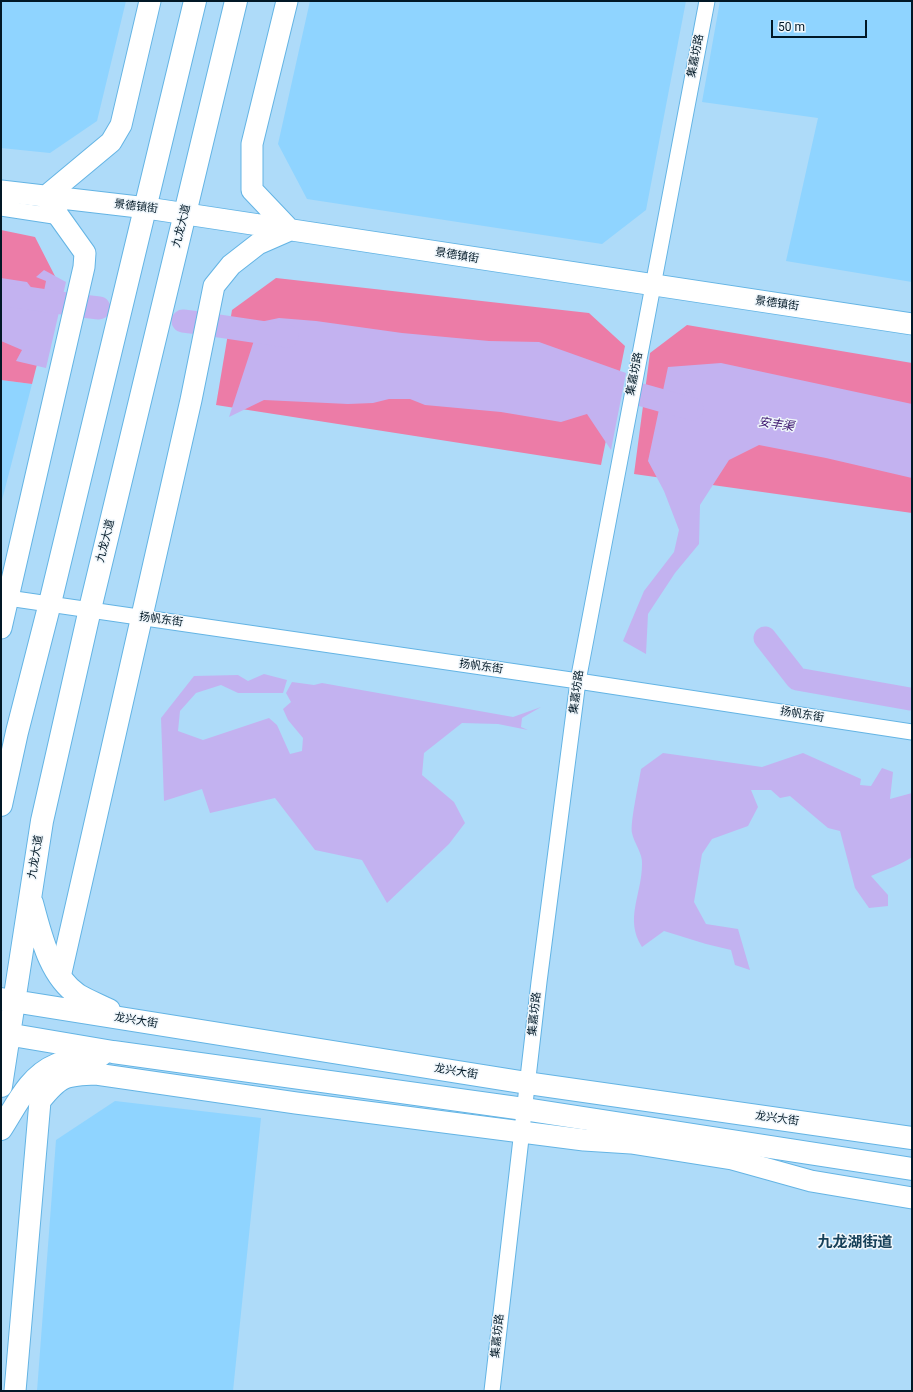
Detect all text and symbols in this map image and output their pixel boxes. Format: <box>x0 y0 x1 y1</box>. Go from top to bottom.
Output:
scale bar <box>773 12 869 38</box>
text: 50 m <box>778 20 805 34</box>
street label: 集嘉坊路 <box>685 33 707 79</box>
street label: 景德镇街 <box>113 198 159 216</box>
street label: 九龙大道 <box>170 203 194 249</box>
street label: 景德镇街 <box>434 246 480 266</box>
street label: 景德镇街 <box>754 294 800 314</box>
street label: 集嘉坊路 <box>624 351 646 397</box>
water label: 安丰渠 <box>757 415 795 435</box>
street label: 九龙大道 <box>94 518 118 564</box>
street label: 扬帆东街 <box>138 610 184 630</box>
street label: 扬帆东街 <box>458 657 504 677</box>
street label: 集嘉坊路 <box>567 669 587 715</box>
street label: 扬帆东街 <box>779 705 825 725</box>
street label: 九龙大道 <box>26 834 46 880</box>
street label: 集嘉坊路 <box>526 991 544 1037</box>
street label: 龙兴大街 <box>113 1011 159 1031</box>
street label: 龙兴大街 <box>433 1062 479 1082</box>
street label: 龙兴大街 <box>754 1109 800 1129</box>
district label: 九龙湖街道 <box>818 1234 892 1252</box>
street label: 集嘉坊路 <box>489 1313 507 1359</box>

